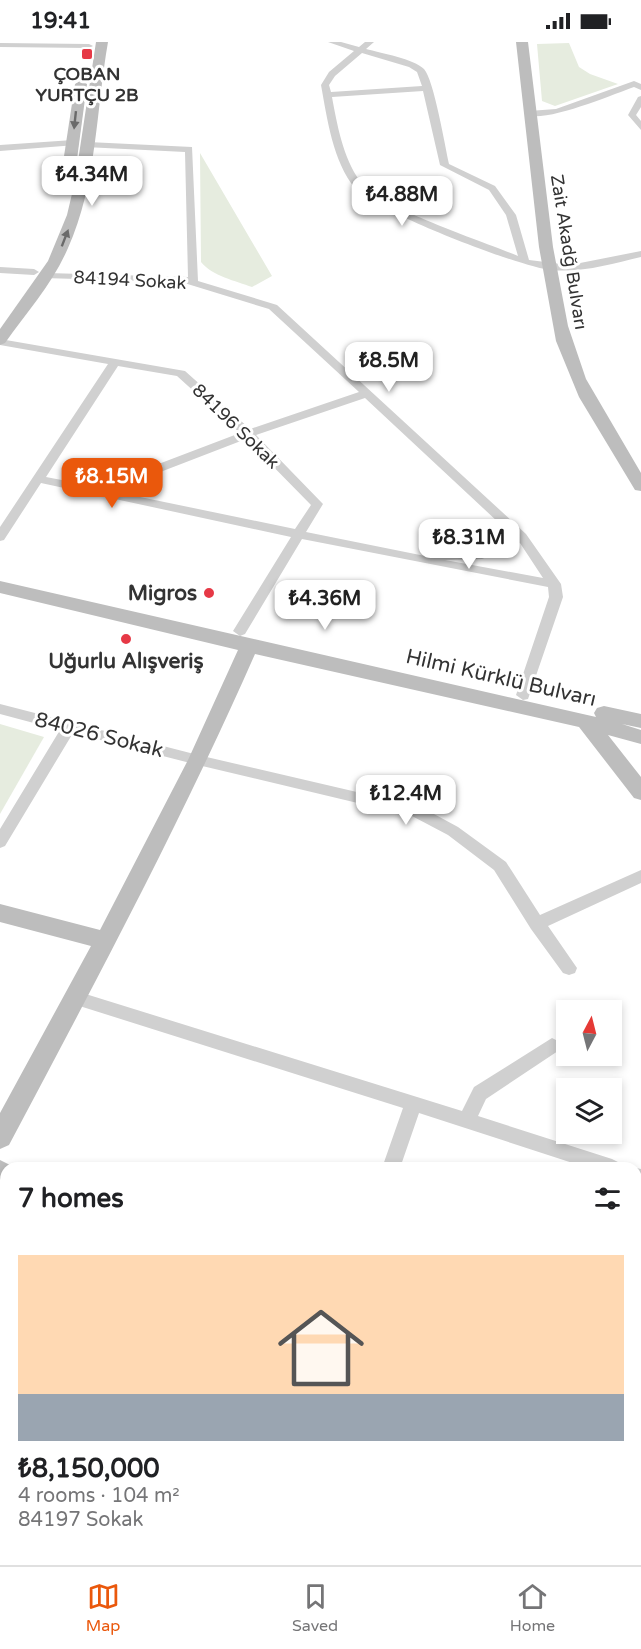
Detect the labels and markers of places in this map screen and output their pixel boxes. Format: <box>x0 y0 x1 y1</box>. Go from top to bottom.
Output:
marker: ÇOBAN YURTÇU 2B <box>80 47 94 61</box>
place label: ÇOBAN YURTÇU 2B <box>35 63 139 106</box>
pin: ₺4.34M <box>43 156 141 207</box>
pin: ₺4.88M <box>353 176 451 227</box>
pin: ₺8.5M <box>347 342 431 393</box>
pin: ₺8.15M <box>63 458 161 509</box>
pin: ₺8.31M <box>420 519 518 570</box>
pin: ₺4.36M <box>276 580 374 631</box>
place label: Migros <box>128 581 197 606</box>
marker: Migros <box>202 586 216 600</box>
marker: Uğurlu Alışveriş <box>119 632 133 646</box>
place label: Uğurlu Alışveriş <box>48 649 204 674</box>
pin: ₺12.4M <box>357 775 455 826</box>

